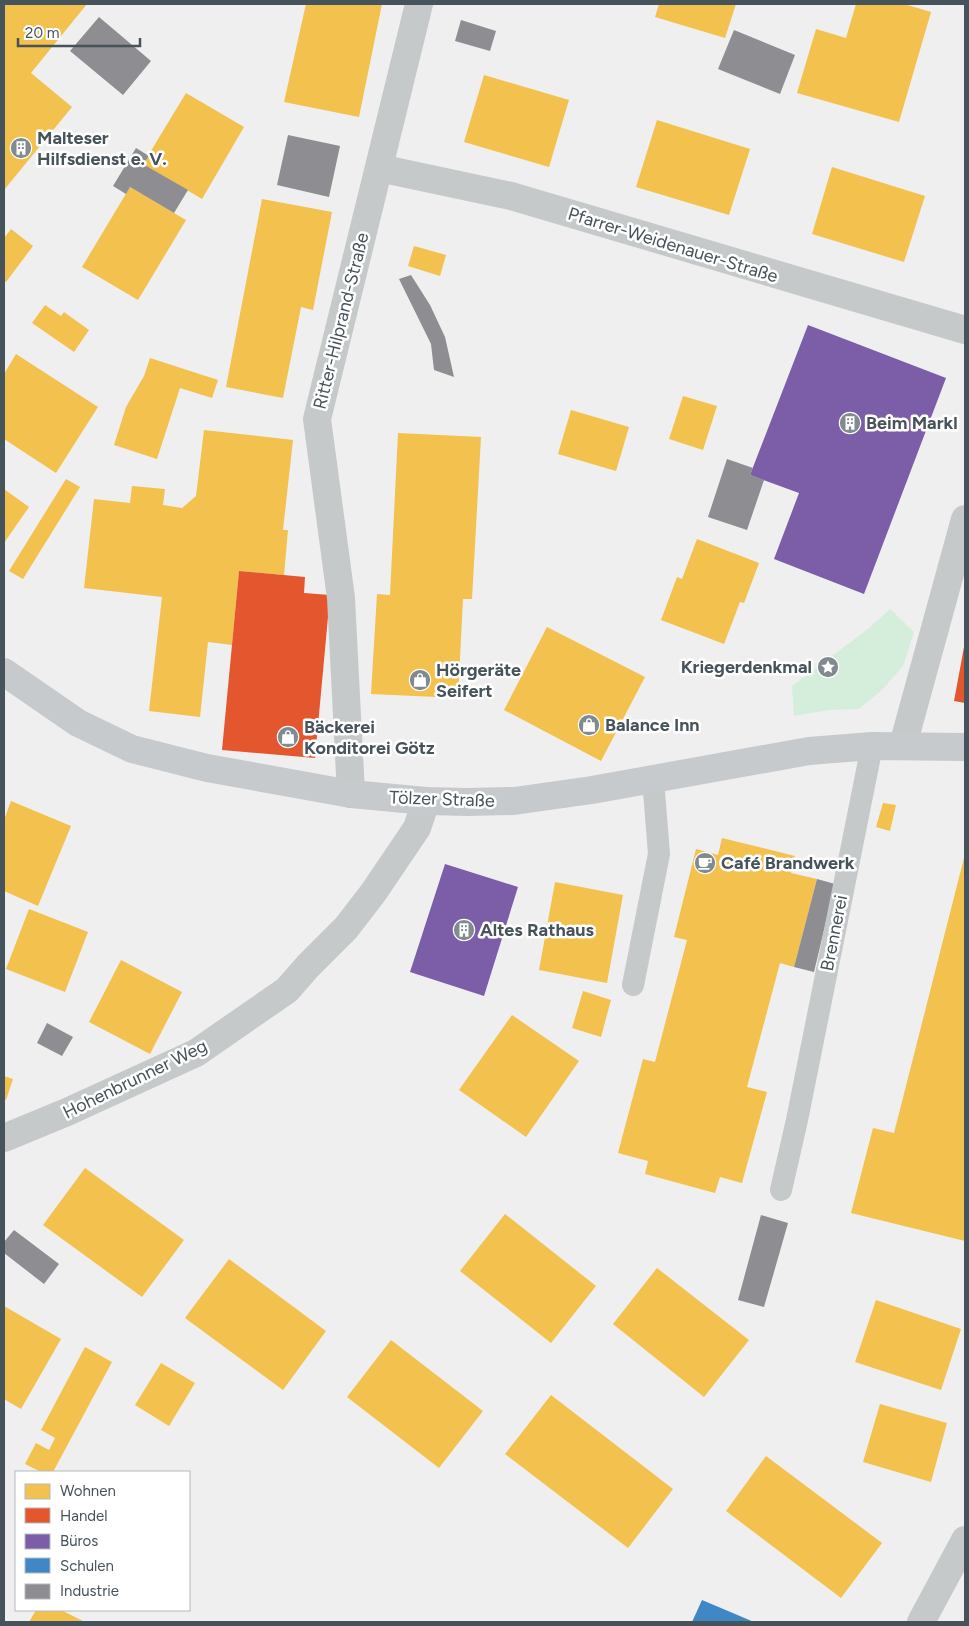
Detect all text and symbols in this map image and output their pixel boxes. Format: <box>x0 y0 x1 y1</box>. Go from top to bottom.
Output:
scale bar <box>18 15 140 47</box>
text: 20 m <box>25 24 59 42</box>
place label: Malteser Hilfsdienst e. V. <box>37 127 167 170</box>
building icon: Malteser Hilfsdienst e. V. <box>9 136 33 160</box>
street label: Pfarrer-Weidenauer-Straße <box>565 203 781 288</box>
street label: Ritter-Hilprand-Straße <box>308 230 374 412</box>
building icon: Beim Markl <box>838 411 862 435</box>
place label: Beim Markl <box>866 412 958 434</box>
place icon: Kriegerdenkmal <box>816 655 840 679</box>
place label: Kriegerdenkmal <box>681 656 812 678</box>
place label: Hörgeräte Seifert <box>436 659 521 702</box>
shop icon: Hörgeräte Seifert <box>408 668 432 692</box>
shop icon: Balance Inn <box>577 713 601 737</box>
place label: Balance Inn <box>605 714 700 736</box>
place label: Bäckerei Konditorei Götz <box>304 716 435 759</box>
shop icon: Bäckerei Konditorei Götz <box>276 725 300 749</box>
street label: Tölzer Straße <box>389 786 495 812</box>
cafe icon: Café Brandwerk <box>693 851 717 875</box>
place label: Café Brandwerk <box>721 852 855 874</box>
street label: Brennerei <box>816 893 852 973</box>
building icon: Altes Rathaus <box>452 918 476 942</box>
place label: Altes Rathaus <box>480 919 595 941</box>
street label: Hohenbrunner Weg <box>59 1034 211 1124</box>
legend <box>15 1471 190 1611</box>
text: Wohnen <box>60 1482 116 1500</box>
text: Handel <box>60 1507 108 1525</box>
text: Büros <box>60 1532 98 1550</box>
text: Schulen <box>60 1557 114 1575</box>
text: Industrie <box>60 1582 119 1600</box>

